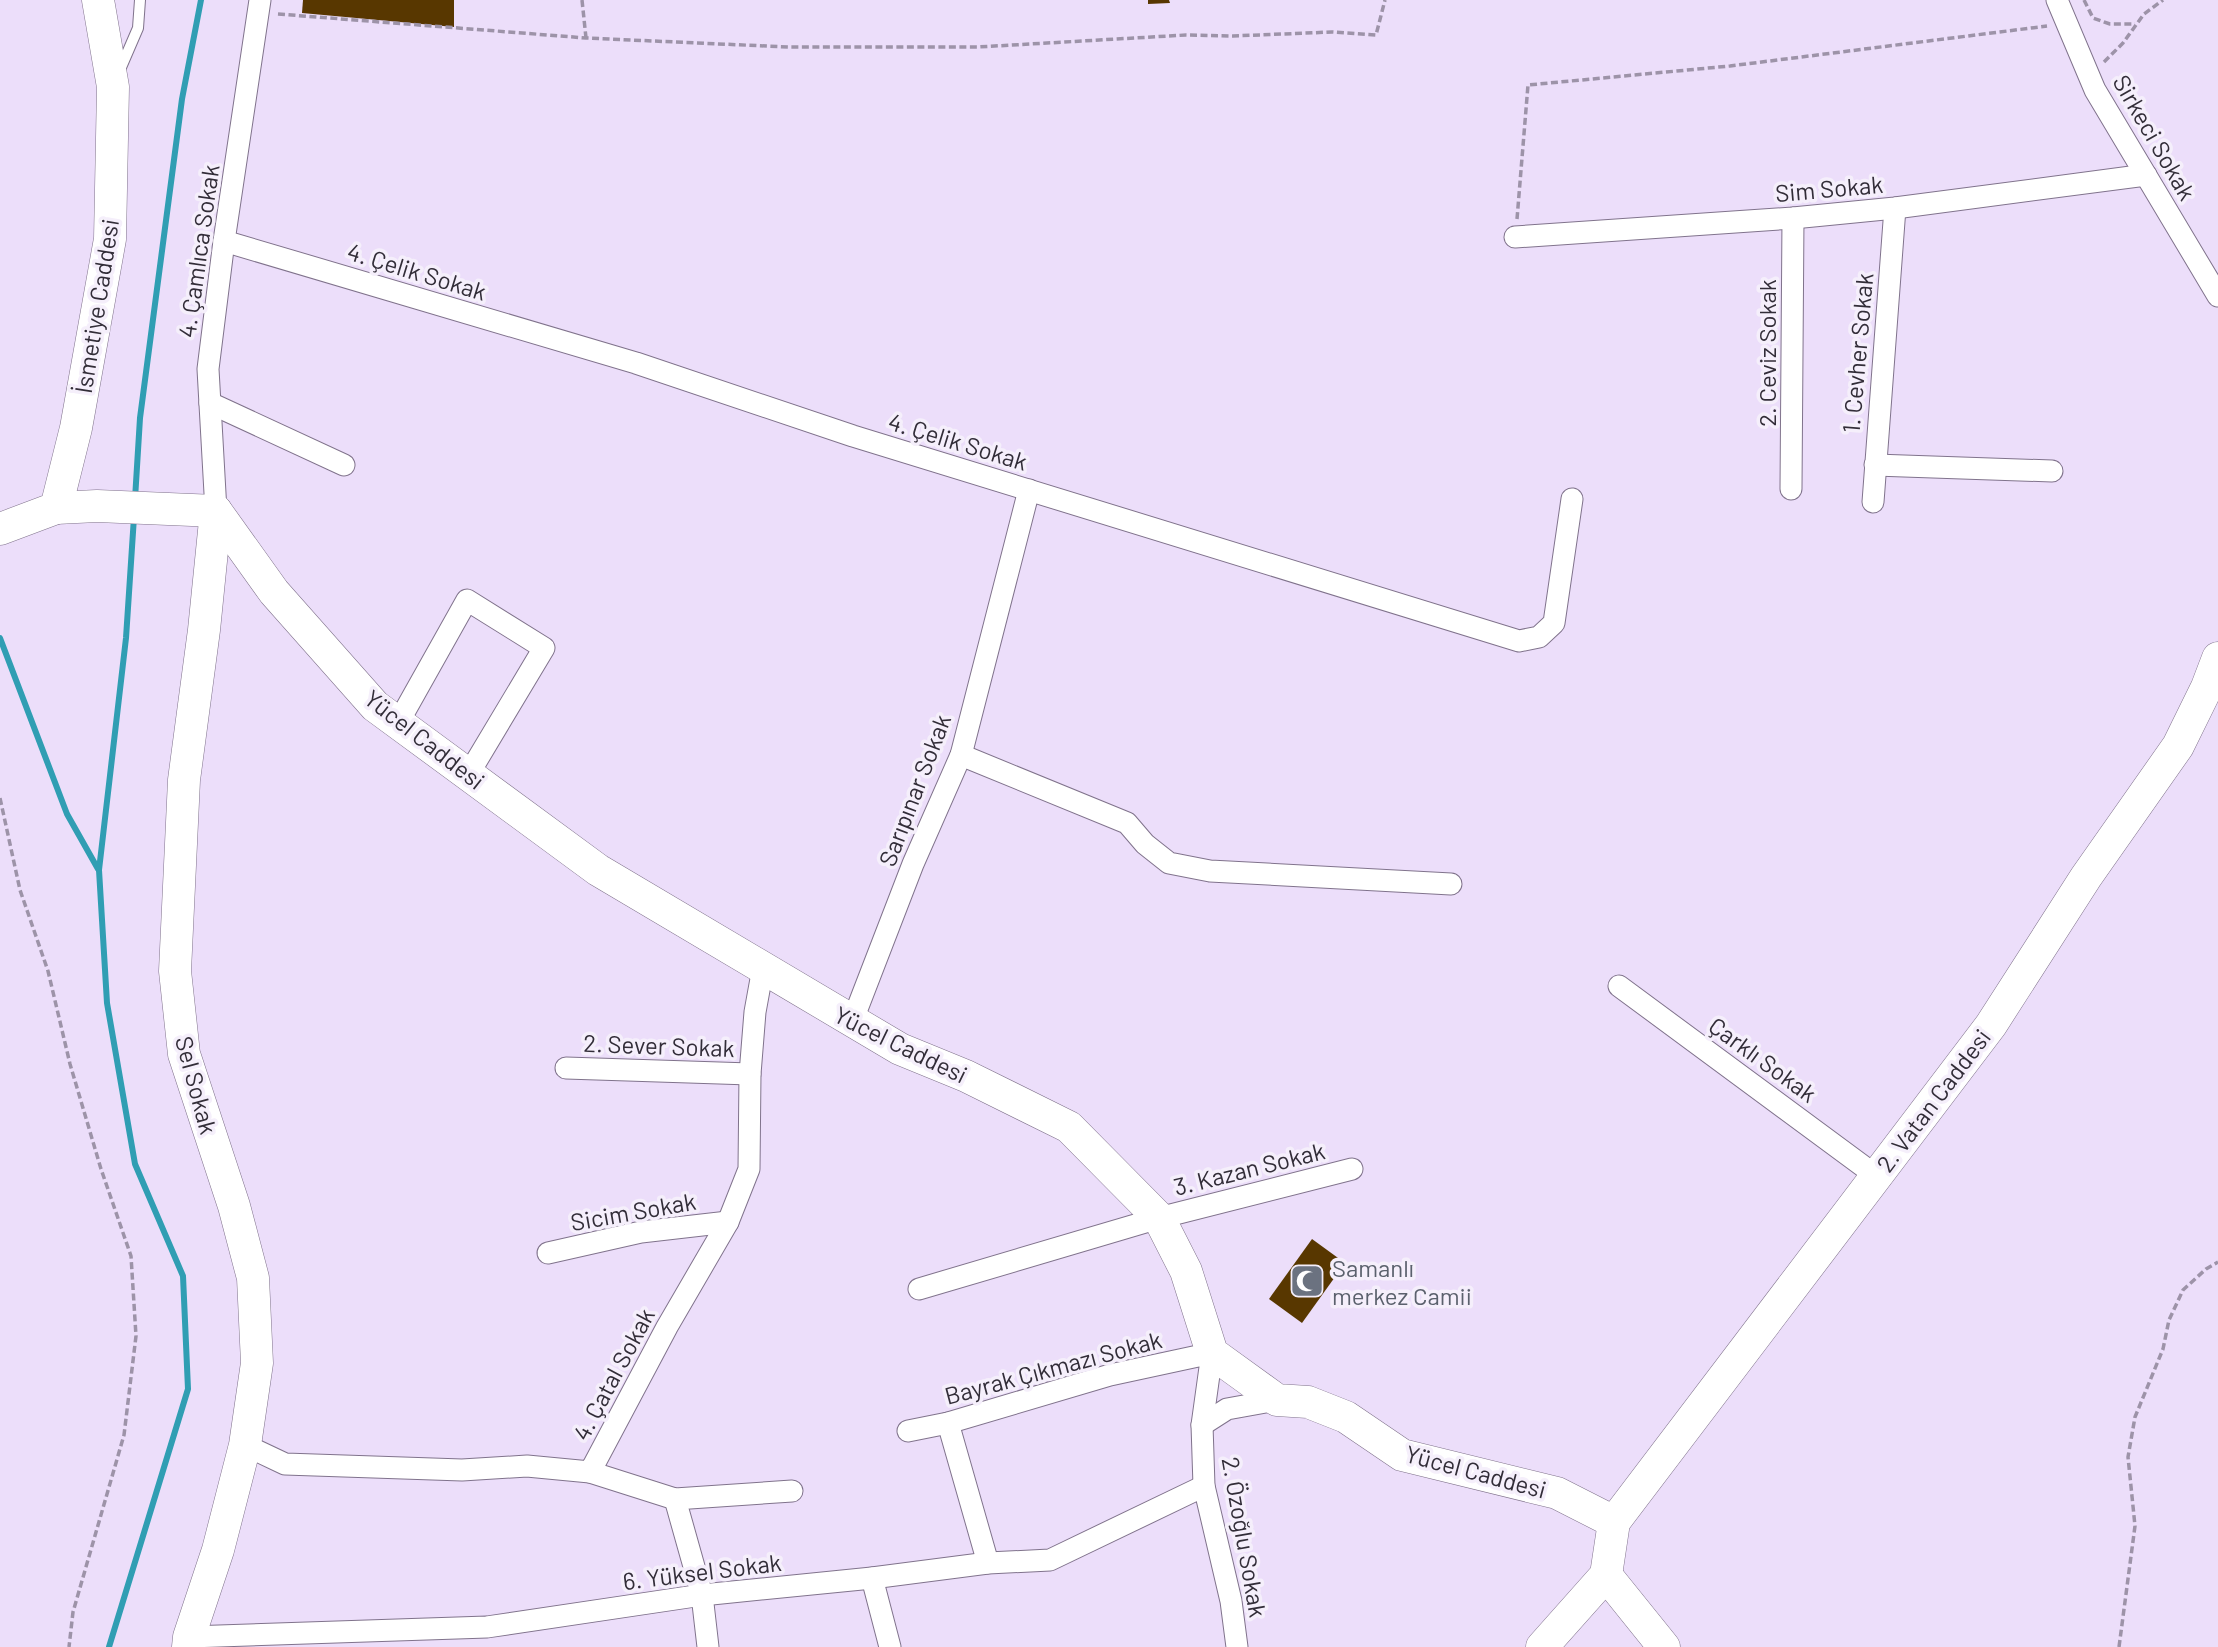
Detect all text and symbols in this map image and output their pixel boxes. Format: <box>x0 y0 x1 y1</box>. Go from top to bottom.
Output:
street label: Sirkeci Sokak <box>2107 69 2203 205</box>
street label: 4. Çamlıca Sokak <box>171 163 225 339</box>
street label: Sim Sokak <box>1774 169 1884 207</box>
street label: İsmetiye Caddesi <box>68 217 124 395</box>
street label: 4. Çelik Sokak <box>344 236 490 306</box>
street label: 1. Cevher Sokak <box>1836 272 1878 434</box>
street label: 2. Ceviz Sokak <box>1752 279 1781 427</box>
street label: 4. Çelik Sokak <box>885 406 1031 476</box>
street label: Yücel Caddesi <box>359 683 491 795</box>
street label: Sarıpınar Sokak <box>872 710 956 870</box>
street label: Yücel Caddesi <box>830 999 972 1089</box>
street label: Çarklı Sokak <box>1703 1010 1823 1108</box>
street label: 2. Vatan Caddesi <box>1870 1023 1996 1177</box>
street label: 2. Sever Sokak <box>583 1028 735 1062</box>
street label: Sel Sokak <box>170 1033 224 1137</box>
street label: 3. Kazan Sokak <box>1170 1135 1328 1201</box>
street label: Sicim Sokak <box>568 1186 698 1236</box>
place label: Samanlı merkez Camii <box>1332 1253 1472 1310</box>
mosque icon: Samanlı merkez Camii <box>1288 1262 1326 1300</box>
street label: 4. Çatal Sokak <box>566 1303 660 1445</box>
street label: Bayrak Çıkmazı Sokak <box>941 1324 1165 1410</box>
street label: Yücel Caddesi <box>1402 1438 1550 1504</box>
street label: 2. Özoğlu Sokak <box>1217 1455 1273 1619</box>
street label: 6. Yüksel Sokak <box>621 1547 783 1595</box>

